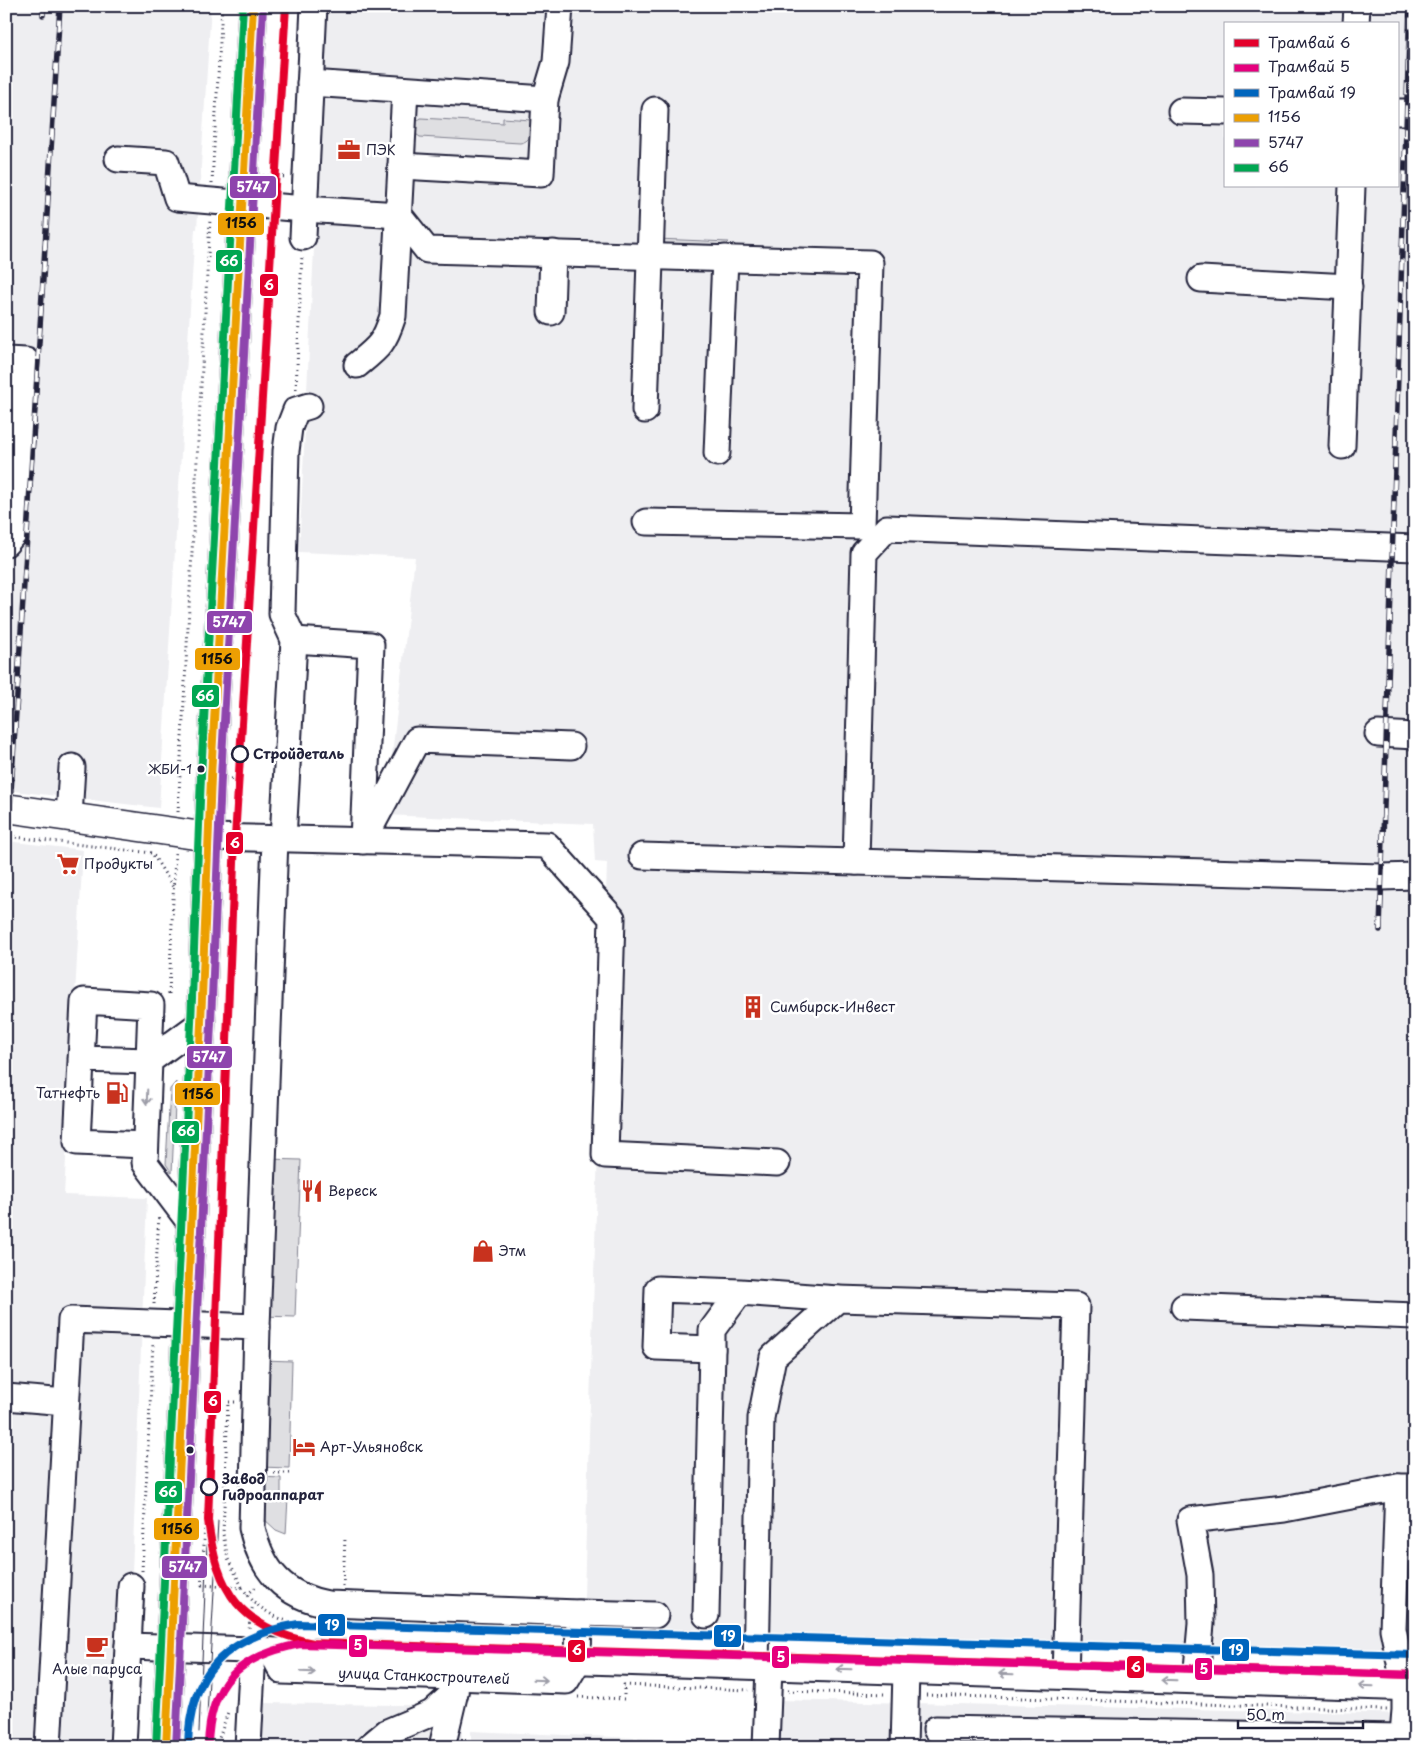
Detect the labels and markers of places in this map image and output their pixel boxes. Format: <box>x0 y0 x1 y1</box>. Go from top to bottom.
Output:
office icon: ПЭК <box>336 137 362 163</box>
place label: ПЭК <box>366 139 396 160</box>
place label: Стройдеталь <box>253 743 345 764</box>
marker: Стройдеталь <box>231 745 249 763</box>
place label: ЖБИ-1 <box>147 759 192 778</box>
marker: ЖБИ-1 <box>196 764 206 774</box>
supermarket icon: Продукты <box>55 851 81 877</box>
place label: Продукты <box>84 853 153 874</box>
building icon: Симбирск-Инвест <box>740 994 766 1020</box>
place label: Симбирск-Инвест <box>770 996 895 1017</box>
fuel station icon: Татнефть <box>104 1080 130 1106</box>
place label: Татнефть <box>36 1082 100 1103</box>
restaurant icon: Вереск <box>299 1178 325 1204</box>
place label: Вереск <box>328 1180 378 1201</box>
shop icon: Этм <box>470 1238 496 1264</box>
place label: Этм <box>498 1240 527 1261</box>
hotel icon: Арт-Ульяновск <box>291 1434 317 1460</box>
place label: Арт-Ульяновск <box>320 1436 424 1457</box>
unlabelled marker <box>185 1445 195 1455</box>
place label: Завод Гидроаппарат <box>221 1468 324 1505</box>
marker: Завод Гидроаппарат <box>200 1478 218 1496</box>
cafe icon: Алые паруса <box>84 1633 110 1659</box>
place label: Алые паруса <box>52 1658 142 1679</box>

